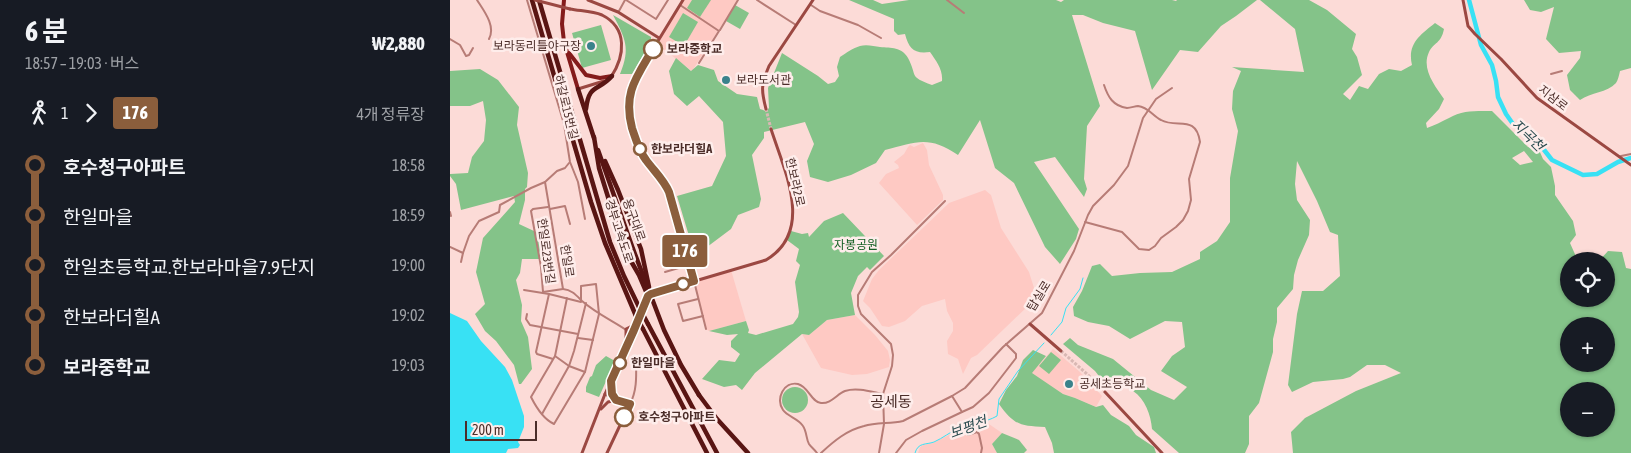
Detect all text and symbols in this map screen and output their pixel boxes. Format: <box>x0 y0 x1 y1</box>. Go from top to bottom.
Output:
text: 6 분 <box>25 15 68 47</box>
text: ₩2,880 <box>372 32 425 54</box>
place label: 보라동리틀야구장 <box>493 39 581 53</box>
marker: 보라중학교 <box>643 39 663 59</box>
marker: 보라동리틀야구장 <box>585 40 597 52</box>
place label: 보라중학교 <box>667 42 722 56</box>
text: 18:57 – 19:03 · 버스 <box>25 54 139 72</box>
street label: 하갈로15번길 <box>551 73 581 141</box>
place label: 보라도서관 <box>736 73 791 87</box>
marker: 보라도서관 <box>720 74 732 86</box>
street label: 지삼로 <box>1536 82 1570 114</box>
icon: walk <box>25 99 53 127</box>
icon: forward <box>77 99 105 127</box>
text: 176 <box>123 102 148 123</box>
text: 1 <box>61 104 69 122</box>
text: 4개 정류장 <box>356 105 425 123</box>
water label: 지곡천 <box>1509 116 1548 155</box>
marker: 한보라더힐A <box>633 142 647 156</box>
place label: 한보라더힐A <box>651 142 712 156</box>
text: 호수청구아파트 <box>63 156 185 178</box>
text: 18:58 <box>392 156 425 174</box>
street label: 한보라2로 <box>783 156 807 208</box>
street label: 경부고속도로 <box>602 197 636 265</box>
street label: 용구대로 <box>620 197 648 243</box>
text: 한일마을 <box>63 206 133 228</box>
text: 18:59 <box>392 206 425 224</box>
street label: 한일로23번길 <box>534 217 558 285</box>
line badge: 176 <box>656 235 714 267</box>
park label: 자봉공원 <box>834 238 878 252</box>
text: 176 <box>672 240 698 261</box>
street label: 한일로 <box>557 244 577 278</box>
map controls <box>1560 252 1615 437</box>
button: locate <box>1560 252 1615 307</box>
text: 한일초등학교.한보라마을7.9단지 <box>63 256 315 278</box>
text: 19:00 <box>392 256 425 274</box>
unlabelled marker <box>676 277 690 291</box>
street label: 탑실로 <box>1024 278 1054 314</box>
text: 한보라더힐A <box>63 306 160 328</box>
text: 19:02 <box>392 306 425 324</box>
button: + <box>1560 317 1615 372</box>
text: 보라중학교 <box>63 356 150 378</box>
text: 19:03 <box>392 356 425 374</box>
marker: 한일마을 <box>613 356 627 370</box>
place label: 한일마을 <box>631 356 675 370</box>
place label: 공세초등학교 <box>1079 377 1145 391</box>
marker: 공세초등학교 <box>1063 378 1075 390</box>
button: − <box>1560 382 1615 437</box>
district label: 공세동 <box>870 393 912 410</box>
marker: 호수청구아파트 <box>614 407 634 427</box>
place label: 호수청구아파트 <box>638 410 715 424</box>
water label: 보평천 <box>947 412 990 441</box>
scale bar <box>465 418 538 441</box>
text: 200 m <box>472 422 504 438</box>

